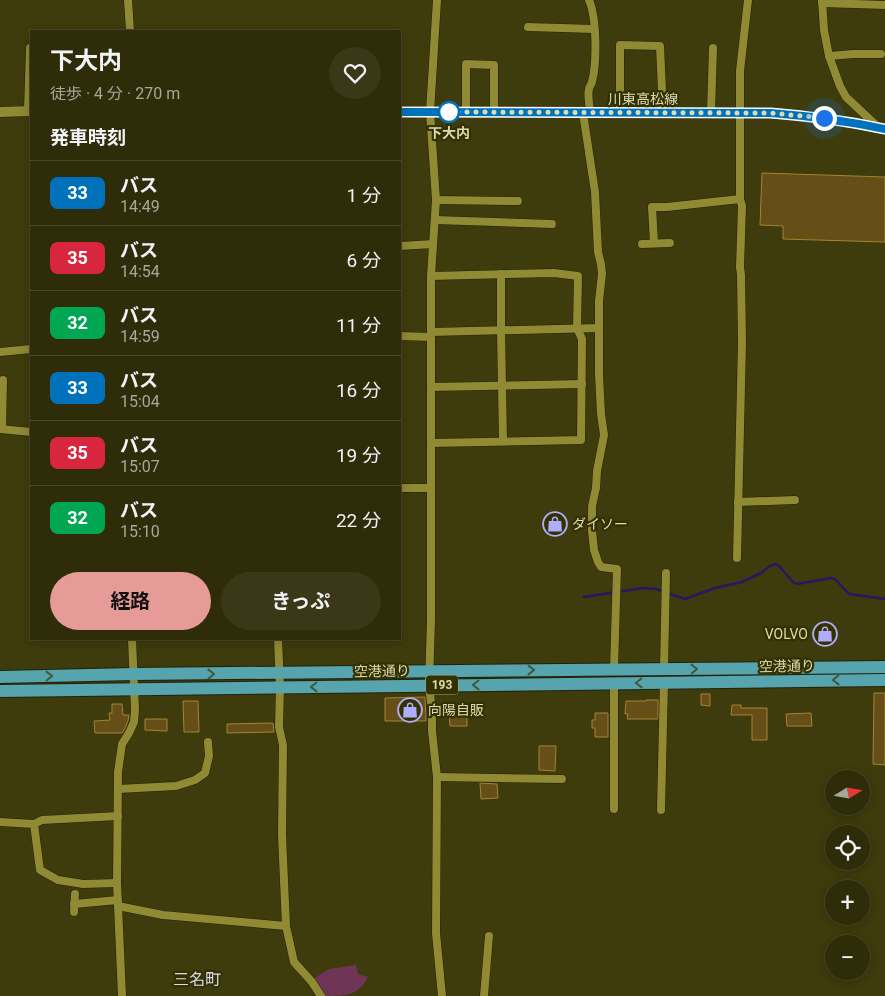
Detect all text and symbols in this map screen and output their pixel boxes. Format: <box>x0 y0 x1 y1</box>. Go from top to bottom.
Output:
text: 下大内 <box>50 47 122 75</box>
button: heart <box>329 47 381 99</box>
text: 徒歩 · 4 分 · 270 m <box>50 84 180 103</box>
street label: 川東高松線 <box>608 91 678 107</box>
marker: 下大内 <box>438 101 460 123</box>
your location <box>812 106 837 131</box>
place label: 下大内 <box>428 125 470 141</box>
text: 発車時刻 <box>50 126 126 149</box>
text: バス <box>120 174 158 197</box>
text: 33 <box>67 182 88 203</box>
text: 1 分 <box>347 184 381 207</box>
text: 14:49 <box>120 197 160 216</box>
text: バス <box>120 239 158 262</box>
text: 35 <box>67 247 88 268</box>
text: 6 分 <box>347 249 381 272</box>
text: 14:54 <box>120 262 160 281</box>
text: バス <box>120 304 158 327</box>
text: 32 <box>67 312 88 333</box>
text: 11 分 <box>336 314 381 337</box>
text: 14:59 <box>120 327 160 346</box>
text: バス <box>120 369 158 392</box>
text: 33 <box>67 377 88 398</box>
text: 16 分 <box>336 379 381 402</box>
text: 15:04 <box>120 392 160 411</box>
text: バス <box>120 434 158 457</box>
text: 35 <box>67 442 88 463</box>
text: 19 分 <box>336 444 381 467</box>
text: 15:07 <box>120 457 160 476</box>
text: バス <box>120 499 158 522</box>
text: 32 <box>67 507 88 528</box>
text: 22 分 <box>336 509 381 532</box>
shop icon: ダイソー <box>542 511 568 537</box>
place label: ダイソー <box>572 516 628 532</box>
text: 15:10 <box>120 522 160 541</box>
button: 経路 <box>50 572 211 630</box>
button: きっぷ <box>221 572 381 630</box>
shop icon: VOLVO <box>812 621 838 647</box>
place label: VOLVO <box>765 626 808 642</box>
street label: 空港通り <box>759 658 815 674</box>
street label: 空港通り <box>354 663 410 679</box>
one-way arrow <box>690 664 698 674</box>
one-way arrow <box>528 665 535 675</box>
one-way arrow <box>207 668 215 679</box>
one-way arrow <box>45 671 53 681</box>
one-way arrow <box>832 675 840 686</box>
road number: 193 <box>426 676 458 694</box>
one-way arrow <box>635 678 642 688</box>
one-way arrow <box>472 680 480 690</box>
one-way arrow <box>310 682 318 692</box>
shop icon: 向陽自販 <box>397 697 423 723</box>
place label: 向陽自販 <box>428 702 484 718</box>
north arrow <box>825 770 870 815</box>
map controls <box>825 770 870 980</box>
button: locate <box>825 825 870 870</box>
button: + <box>825 880 870 925</box>
button: − <box>825 935 870 980</box>
district label: 三名町 <box>173 970 221 989</box>

